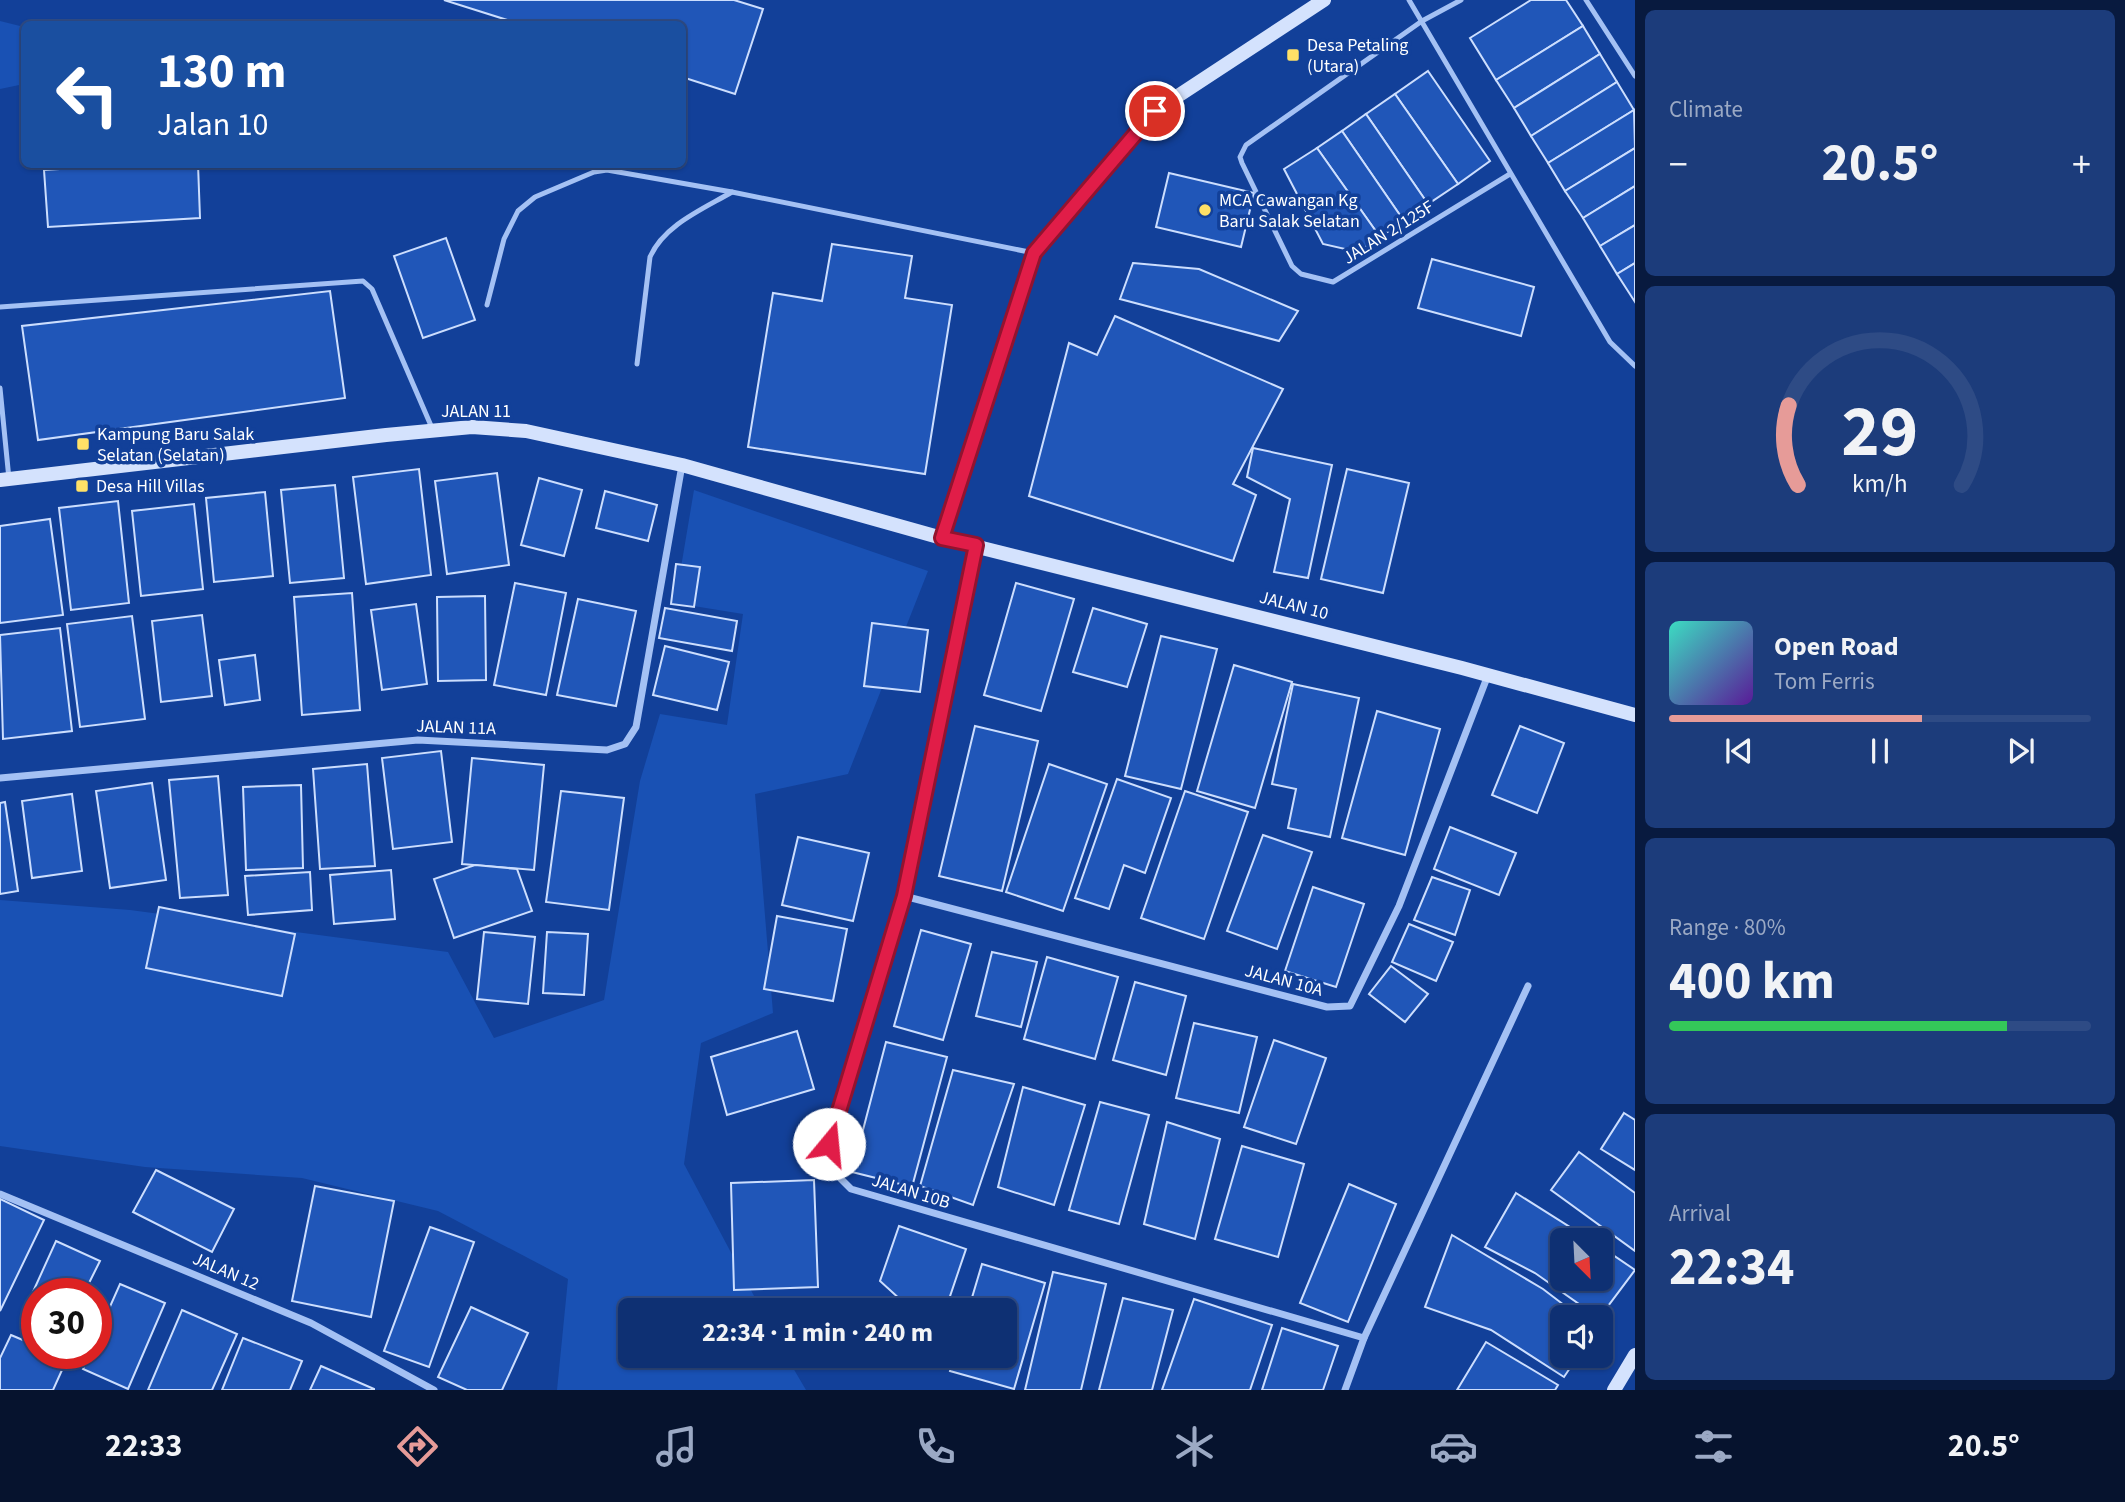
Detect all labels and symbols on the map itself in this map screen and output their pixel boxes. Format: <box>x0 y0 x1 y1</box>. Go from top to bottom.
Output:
place label: Desa Petaling (Utara) <box>1307 33 1408 79</box>
marker: Desa Petaling (Utara) <box>1285 47 1301 63</box>
pin <box>1125 81 1185 141</box>
place label: MCA Cawangan Kg Baru Salak Selatan <box>1219 188 1360 234</box>
street label: JALAN 2/125F <box>1338 194 1439 270</box>
marker: MCA Cawangan Kg Baru Salak Selatan <box>1197 202 1213 218</box>
street label: JALAN 11 <box>441 399 511 424</box>
place label: Kampung Baru Salak Selatan (Selatan) <box>97 422 254 468</box>
marker: Kampung Baru Salak Selatan (Selatan) <box>75 436 91 452</box>
place label: Desa Hill Villas <box>96 474 205 499</box>
marker: Desa Hill Villas <box>74 478 90 494</box>
street label: JALAN 10 <box>1257 585 1331 626</box>
street label: JALAN 11A <box>416 714 497 741</box>
street label: JALAN 10A <box>1242 958 1326 1003</box>
position arrow <box>792 1107 866 1181</box>
street label: JALAN 10B <box>869 1168 953 1215</box>
north arrow <box>1550 1228 1614 1292</box>
street label: JALAN 12 <box>189 1246 263 1297</box>
speed limit sign: 30 <box>21 1278 112 1369</box>

